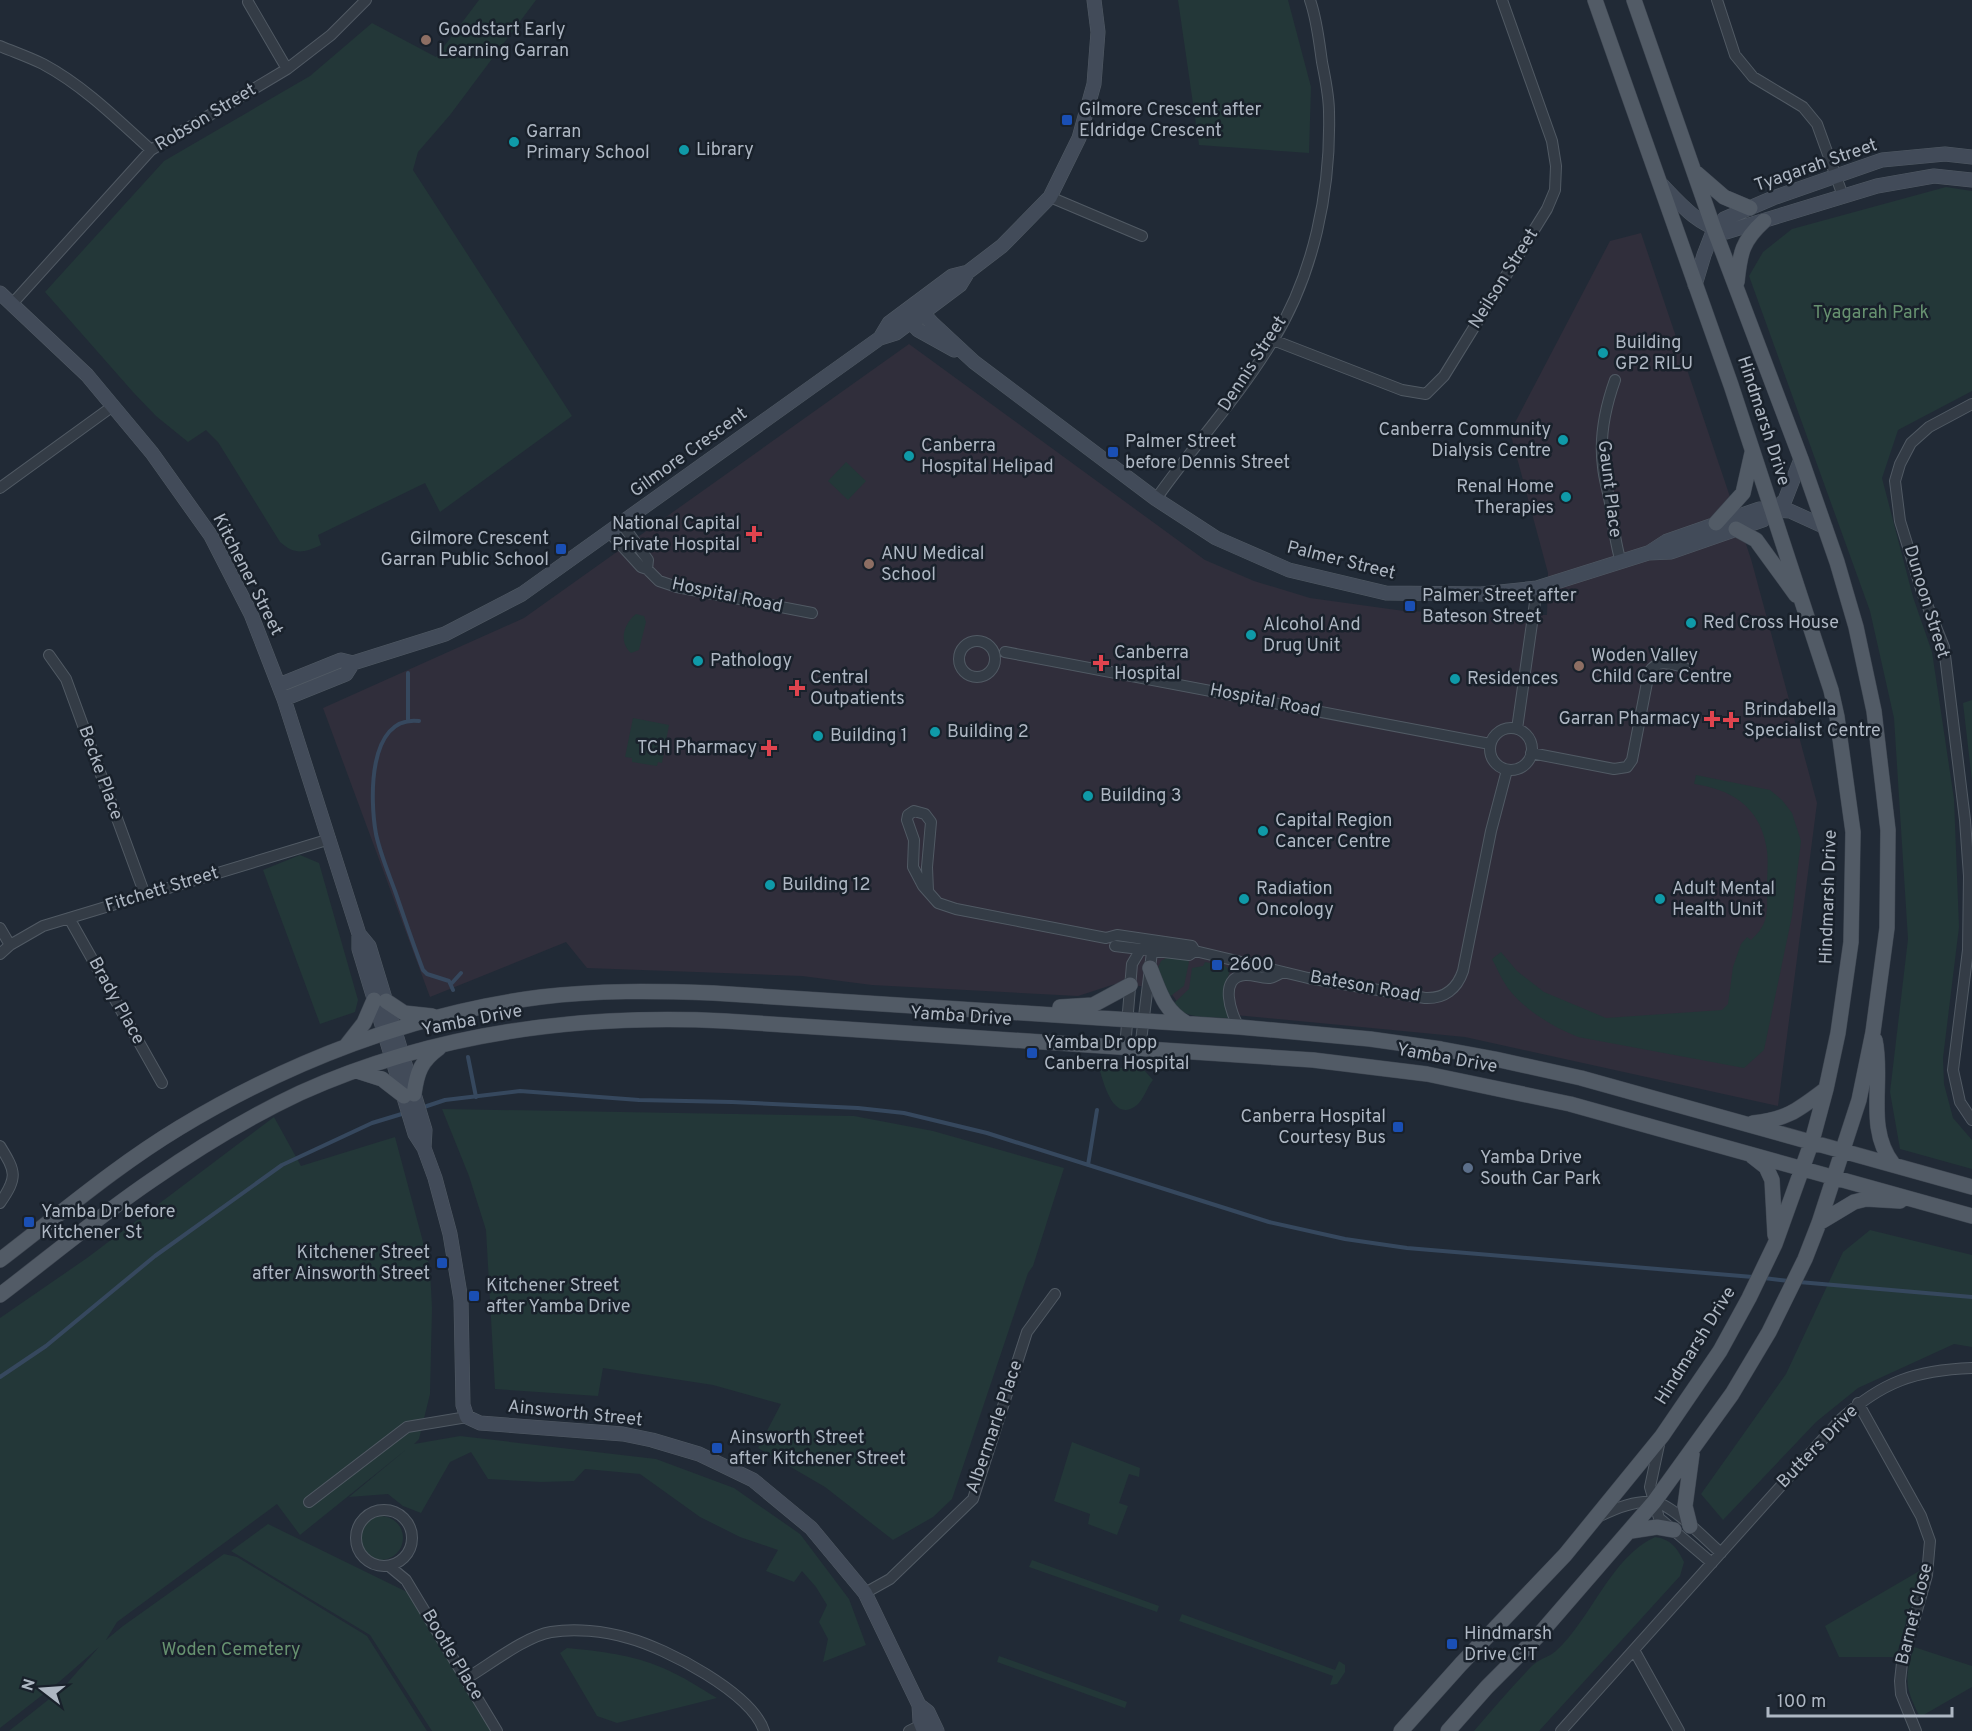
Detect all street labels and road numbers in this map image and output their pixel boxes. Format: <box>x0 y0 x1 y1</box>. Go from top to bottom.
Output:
street label: Robson Street <box>151 79 261 157</box>
street label: Tyagarah Street <box>1751 134 1881 198</box>
street label: Neilson Street <box>1464 225 1544 333</box>
street label: Dennis Street <box>1214 312 1292 416</box>
street label: Hindmarsh Drive <box>1731 353 1795 489</box>
street label: Gilmore Crescent <box>626 403 752 503</box>
street label: Gaunt Place <box>1592 439 1626 539</box>
street label: Kitchener Street <box>206 510 288 640</box>
street label: Palmer Street <box>1284 536 1398 586</box>
street label: Dunoon Street <box>1898 543 1954 661</box>
street label: Hospital Road <box>670 573 784 619</box>
street label: Hospital Road <box>1208 679 1322 723</box>
street label: Becke Place <box>72 723 128 823</box>
street label: Hindmarsh Drive <box>1815 829 1843 965</box>
street label: Fitchett Street <box>103 862 221 918</box>
street label: Brady Place <box>83 953 149 1049</box>
street label: Bateson Road <box>1308 966 1422 1008</box>
street label: Yamba Drive <box>420 1000 524 1042</box>
street label: Yamba Drive <box>909 1002 1013 1032</box>
street label: Yamba Drive <box>1395 1039 1499 1079</box>
street label: Hindmarsh Drive <box>1650 1283 1742 1409</box>
street label: Albermarle Place <box>961 1357 1029 1497</box>
street label: Ainsworth Street <box>506 1395 644 1433</box>
street label: Butters Drive <box>1773 1400 1863 1494</box>
street label: Barnet Close <box>1891 1561 1939 1667</box>
street label: Bootle Place <box>416 1605 488 1705</box>

